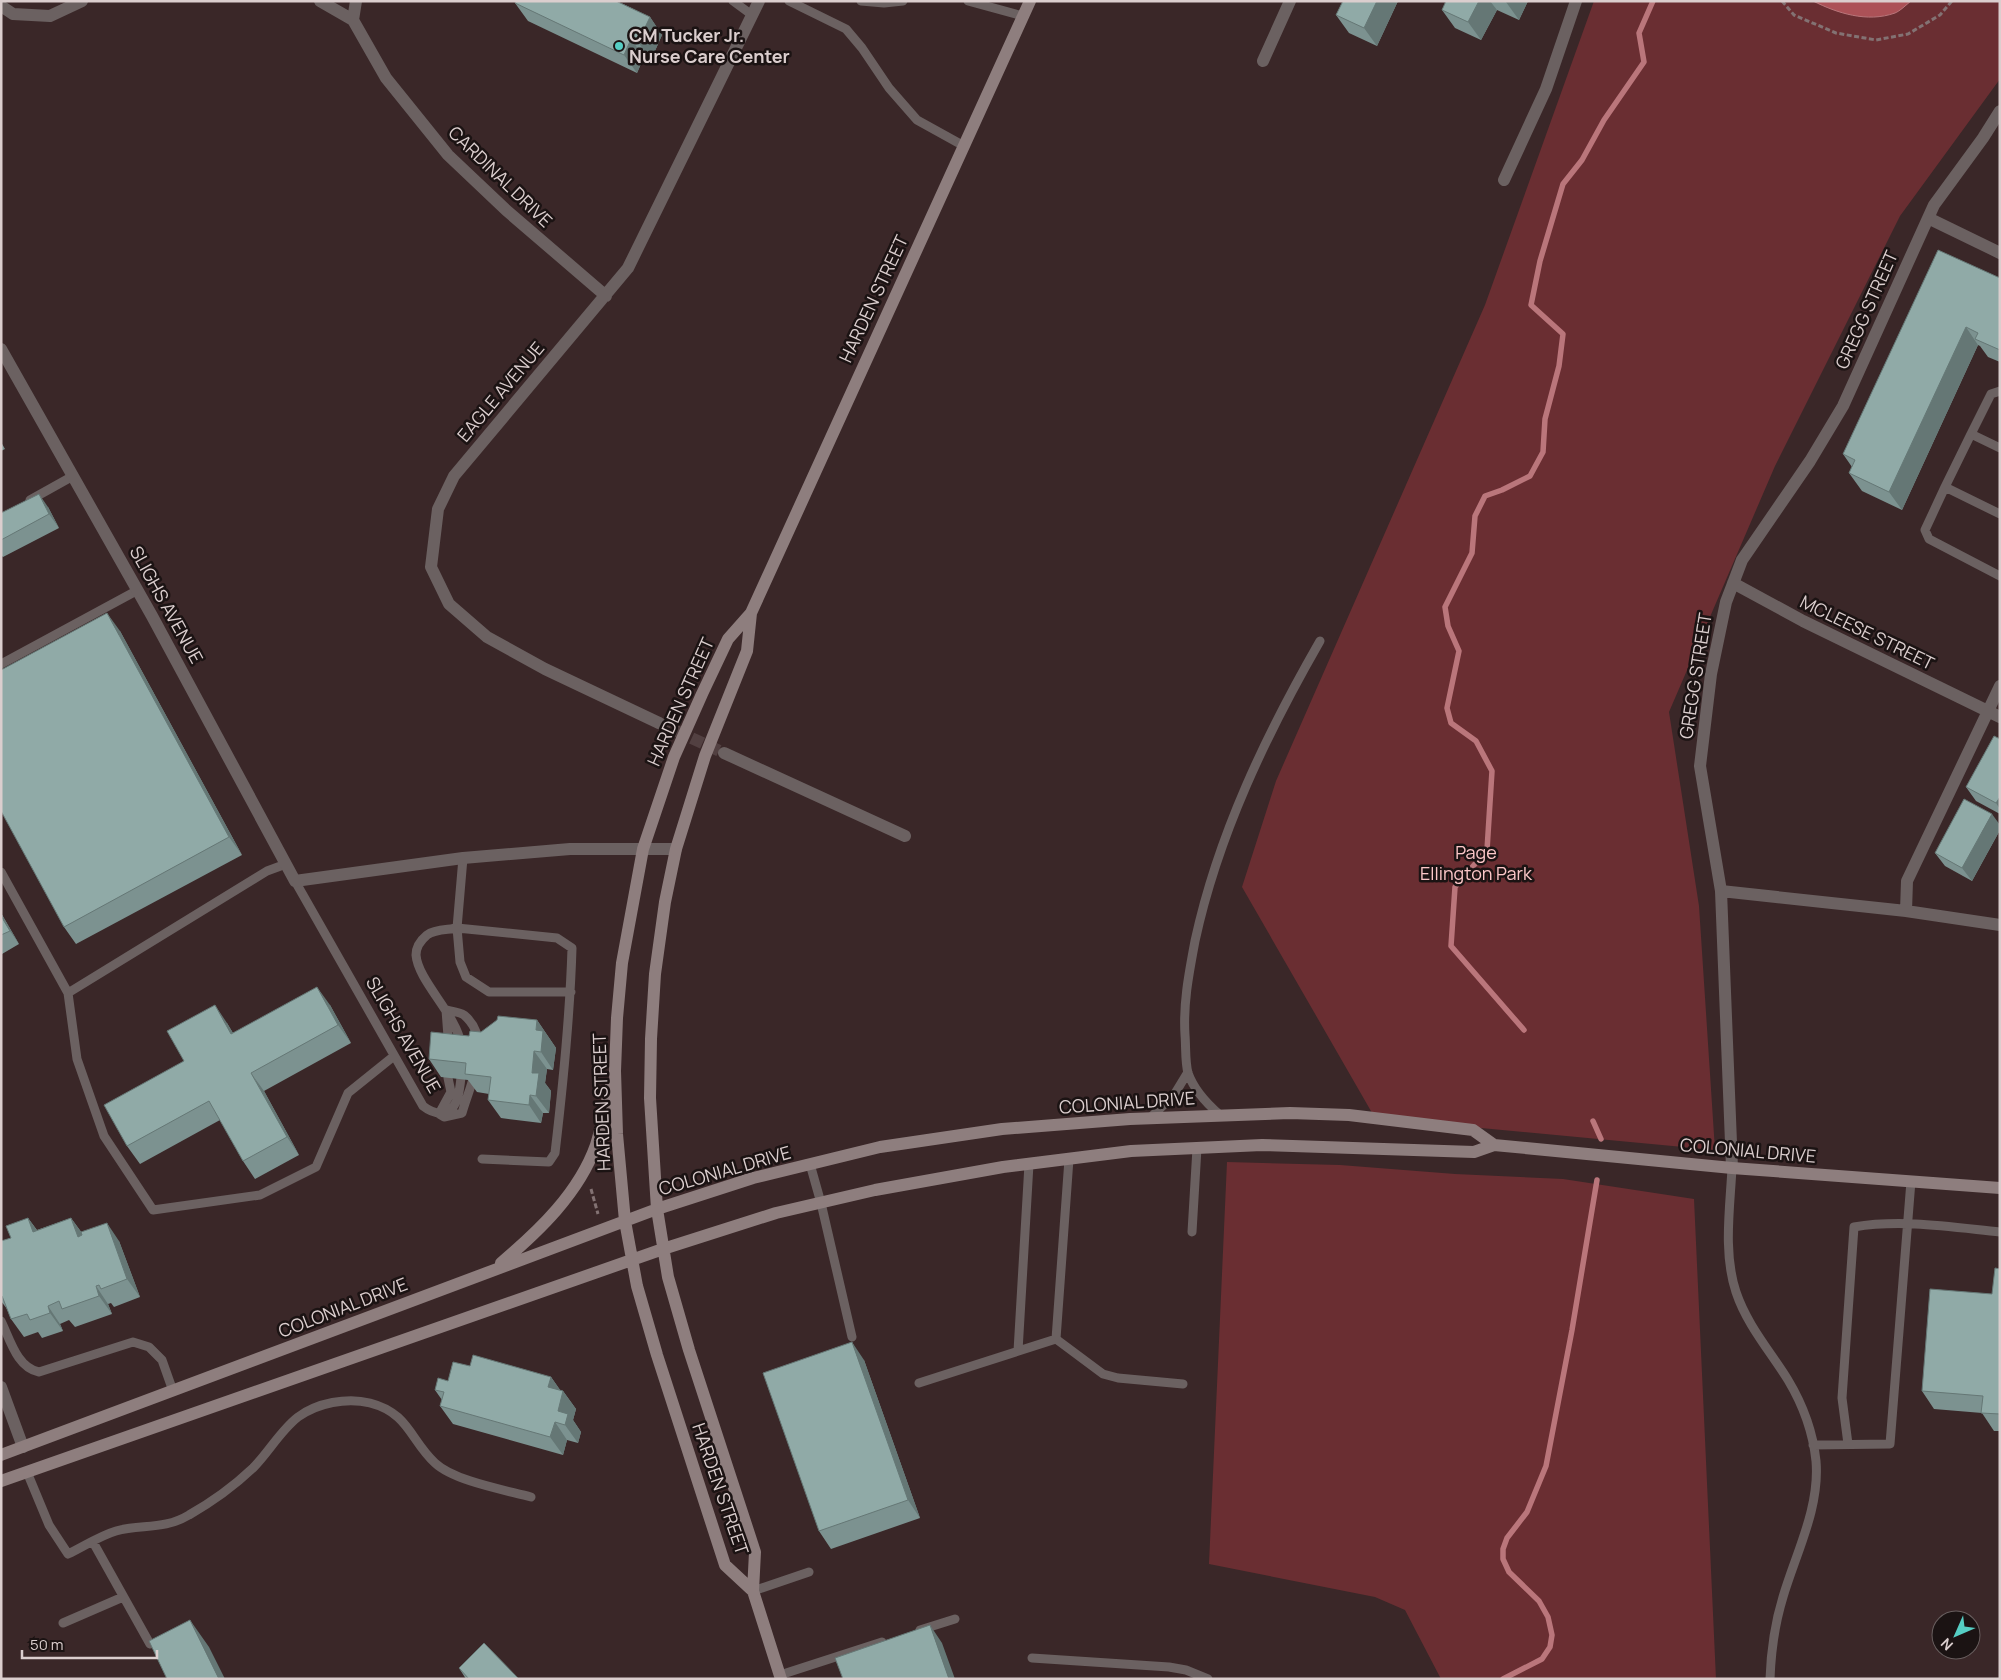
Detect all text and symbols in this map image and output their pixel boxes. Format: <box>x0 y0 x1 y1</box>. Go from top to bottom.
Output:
place label: CM Tucker Jr. Nurse Care Center <box>629 23 790 68</box>
marker: CM Tucker Jr. Nurse Care Center <box>613 40 625 52</box>
street label: CARDINAL DRIVE <box>443 120 558 232</box>
street label: HARDEN STREET <box>833 231 913 366</box>
street label: GREGG STREET <box>1829 246 1903 373</box>
street label: EAGLE AVENUE <box>451 336 549 446</box>
street label: SLIGHS AVENUE <box>125 542 209 667</box>
street label: MCLEESE STREET <box>1796 589 1939 675</box>
street label: GREGG STREET <box>1673 611 1717 741</box>
street label: HARDEN STREET <box>641 634 719 769</box>
park label: Page Ellington Park <box>1420 840 1533 885</box>
street label: SLIGHS AVENUE <box>361 972 447 1097</box>
street label: HARDEN STREET <box>587 1033 615 1171</box>
street label: COLONIAL DRIVE <box>1058 1085 1196 1119</box>
street label: COLONIAL DRIVE <box>1679 1132 1817 1168</box>
street label: COLONIAL DRIVE <box>656 1140 794 1200</box>
street label: COLONIAL DRIVE <box>275 1271 411 1343</box>
street label: HARDEN STREET <box>687 1420 755 1558</box>
north arrow <box>1931 1610 1981 1660</box>
scale bar <box>22 1628 158 1660</box>
text: 50 m <box>30 1634 64 1655</box>
text: N <box>1936 1634 1957 1655</box>

